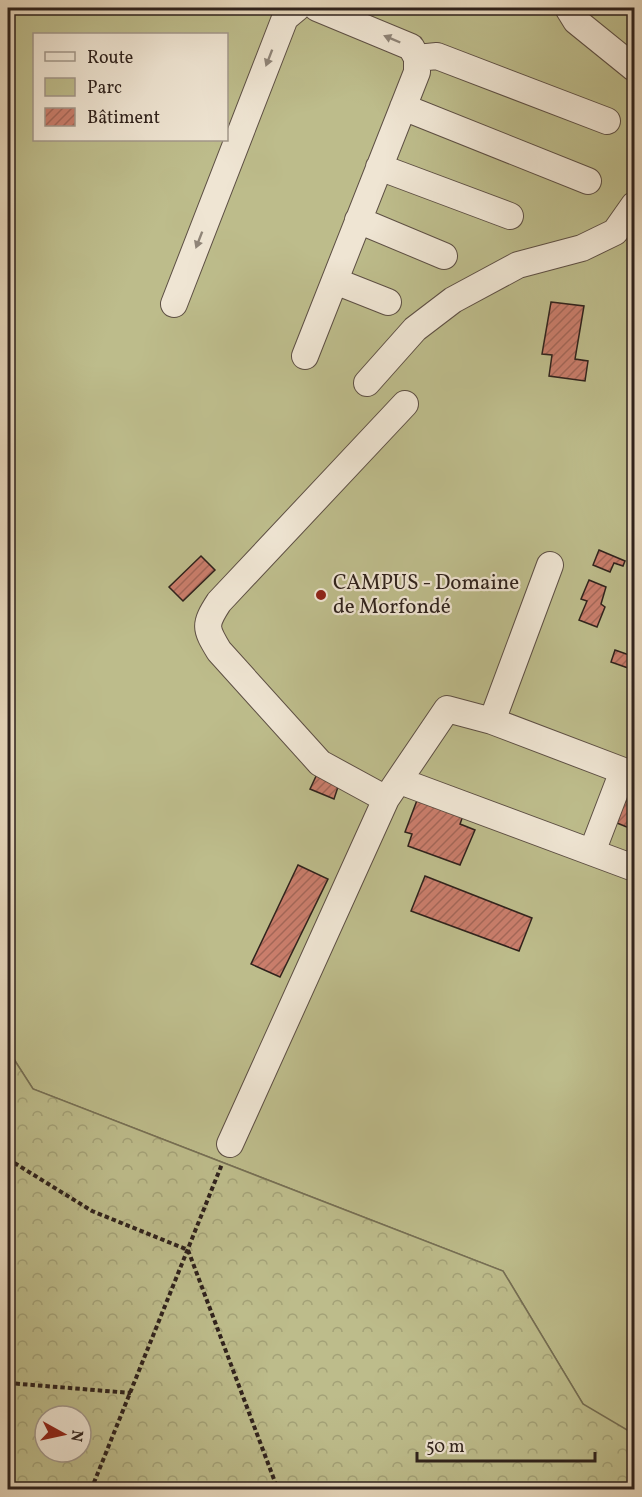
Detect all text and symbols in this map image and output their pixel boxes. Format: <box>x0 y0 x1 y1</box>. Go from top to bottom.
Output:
legend <box>33 33 228 141</box>
one-way arrow <box>382 34 400 44</box>
text: Route <box>87 46 133 71</box>
one-way arrow <box>264 49 274 67</box>
text: Parc <box>87 76 122 101</box>
text: Bâtiment <box>87 106 160 131</box>
one-way arrow <box>194 231 204 249</box>
place label: CAMPUS - Domaine de Morfondé <box>333 569 519 622</box>
marker: CAMPUS - Domaine de Morfondé <box>314 588 328 602</box>
north arrow <box>33 1404 93 1464</box>
scale bar <box>417 1425 596 1463</box>
text: N <box>64 1429 88 1443</box>
text: 50 m <box>426 1435 465 1460</box>

